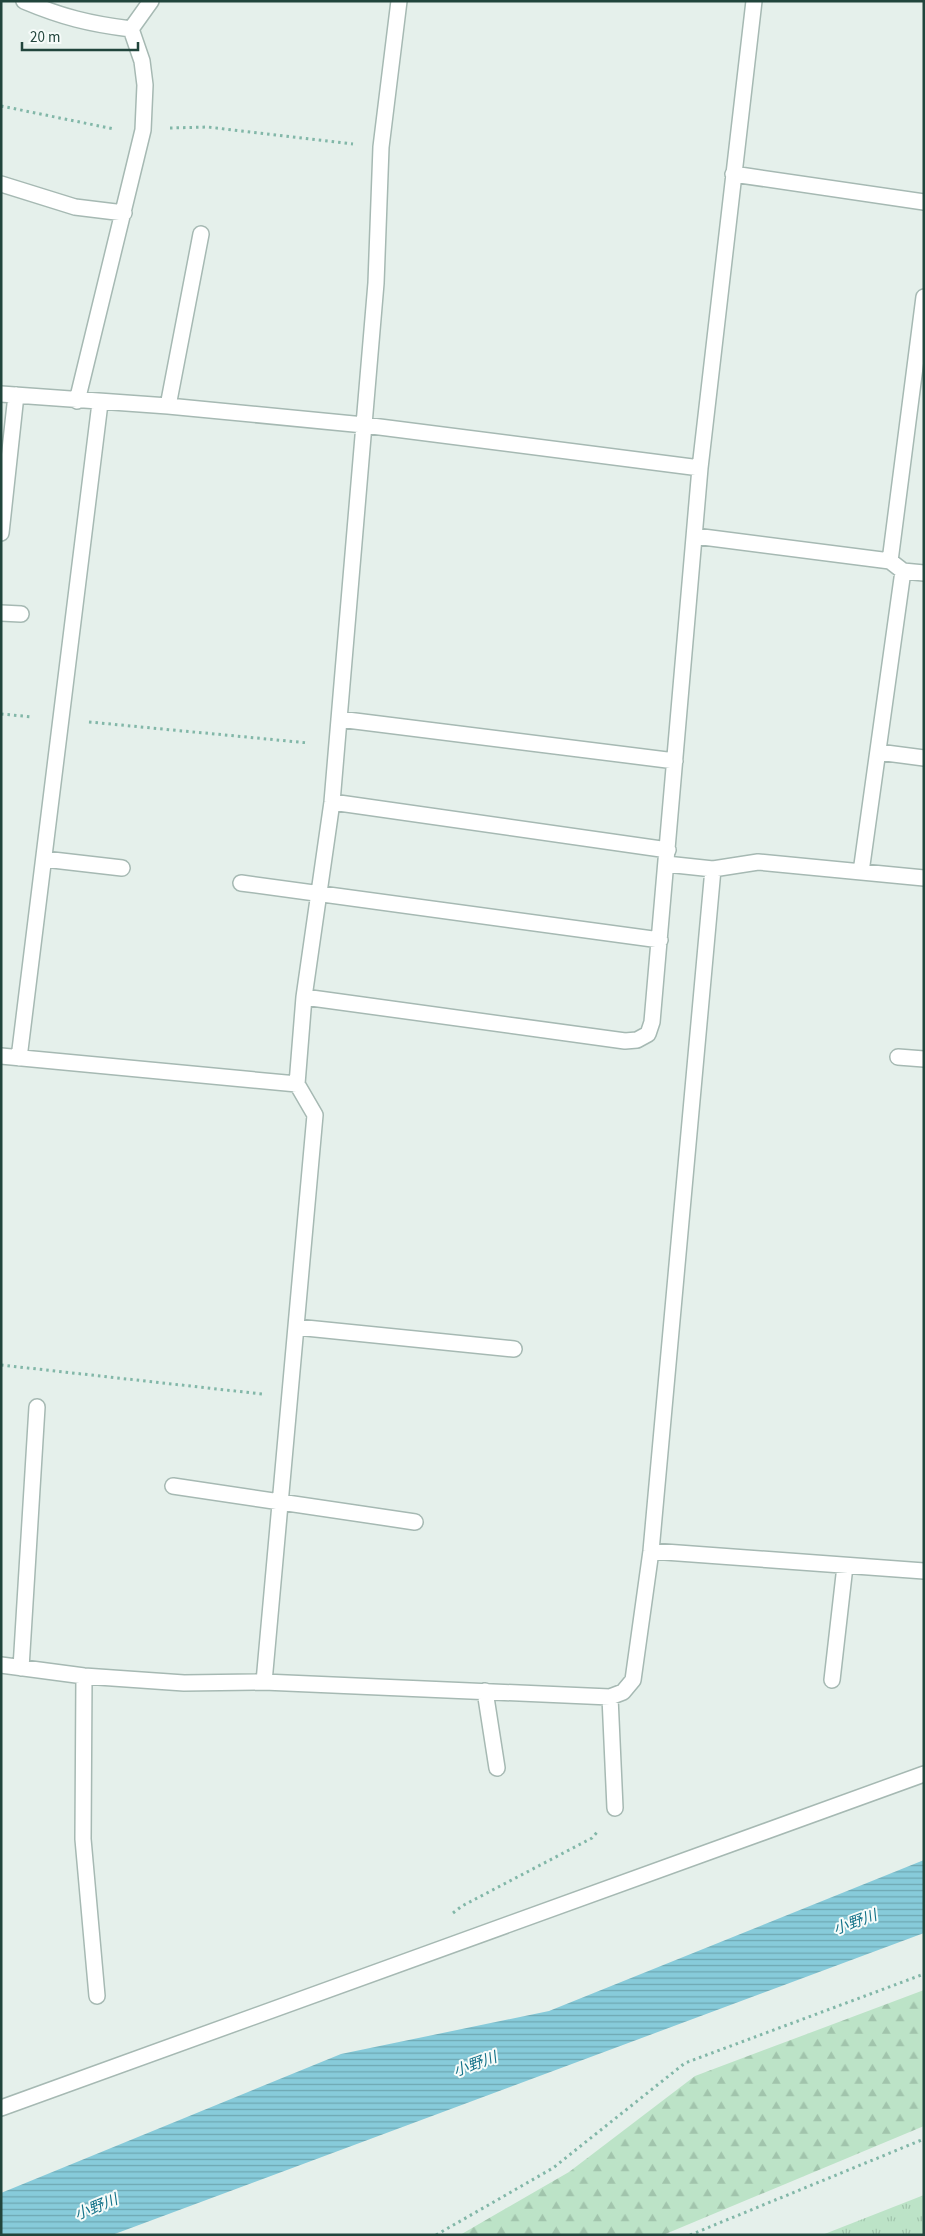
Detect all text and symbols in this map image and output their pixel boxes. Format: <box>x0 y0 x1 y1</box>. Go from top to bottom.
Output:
scale bar <box>22 20 139 52</box>
text: 20 m <box>30 27 60 48</box>
water label: 小野川 <box>830 1904 882 1940</box>
water label: 小野川 <box>450 2046 502 2082</box>
water label: 小野川 <box>71 2189 123 2226</box>

